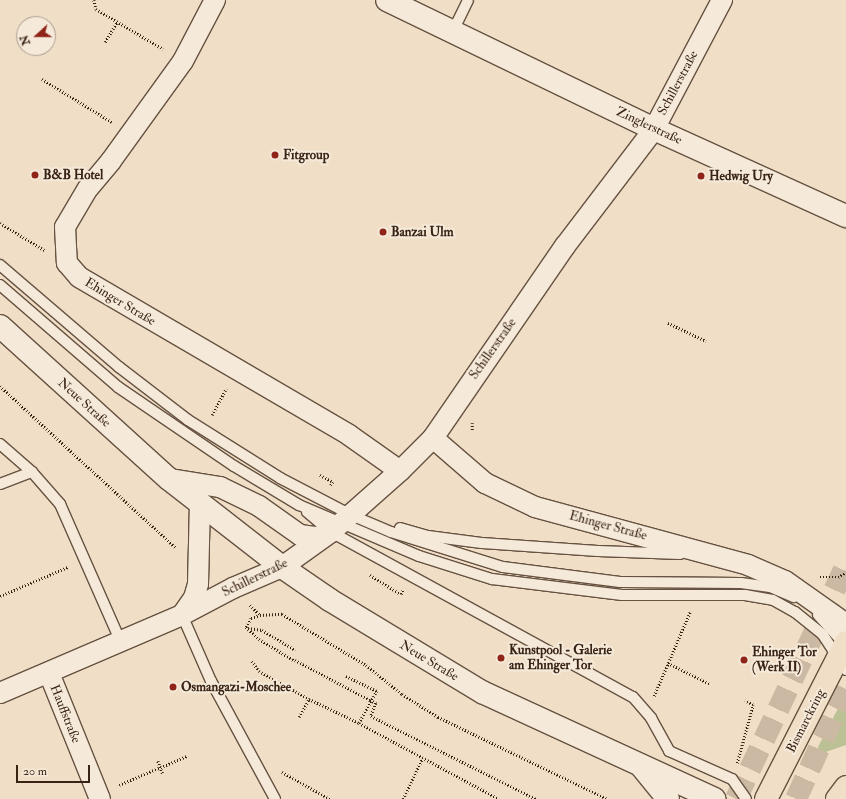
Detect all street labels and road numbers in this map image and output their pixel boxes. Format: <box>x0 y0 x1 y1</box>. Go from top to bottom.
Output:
street label: Schillerstraße <box>654 48 702 118</box>
street label: Zinglerstraße <box>613 104 685 148</box>
street label: Ehinger Straße <box>82 275 158 329</box>
street label: Schillerstraße <box>466 315 520 383</box>
street label: Neue Straße <box>54 375 114 431</box>
street label: Ehinger Straße <box>567 508 649 544</box>
street label: Schillerstraße <box>220 555 290 601</box>
street label: Neue Straße <box>397 637 461 685</box>
street label: Hauffstraße <box>46 683 84 745</box>
street label: Bismarckring <box>783 687 829 755</box>

